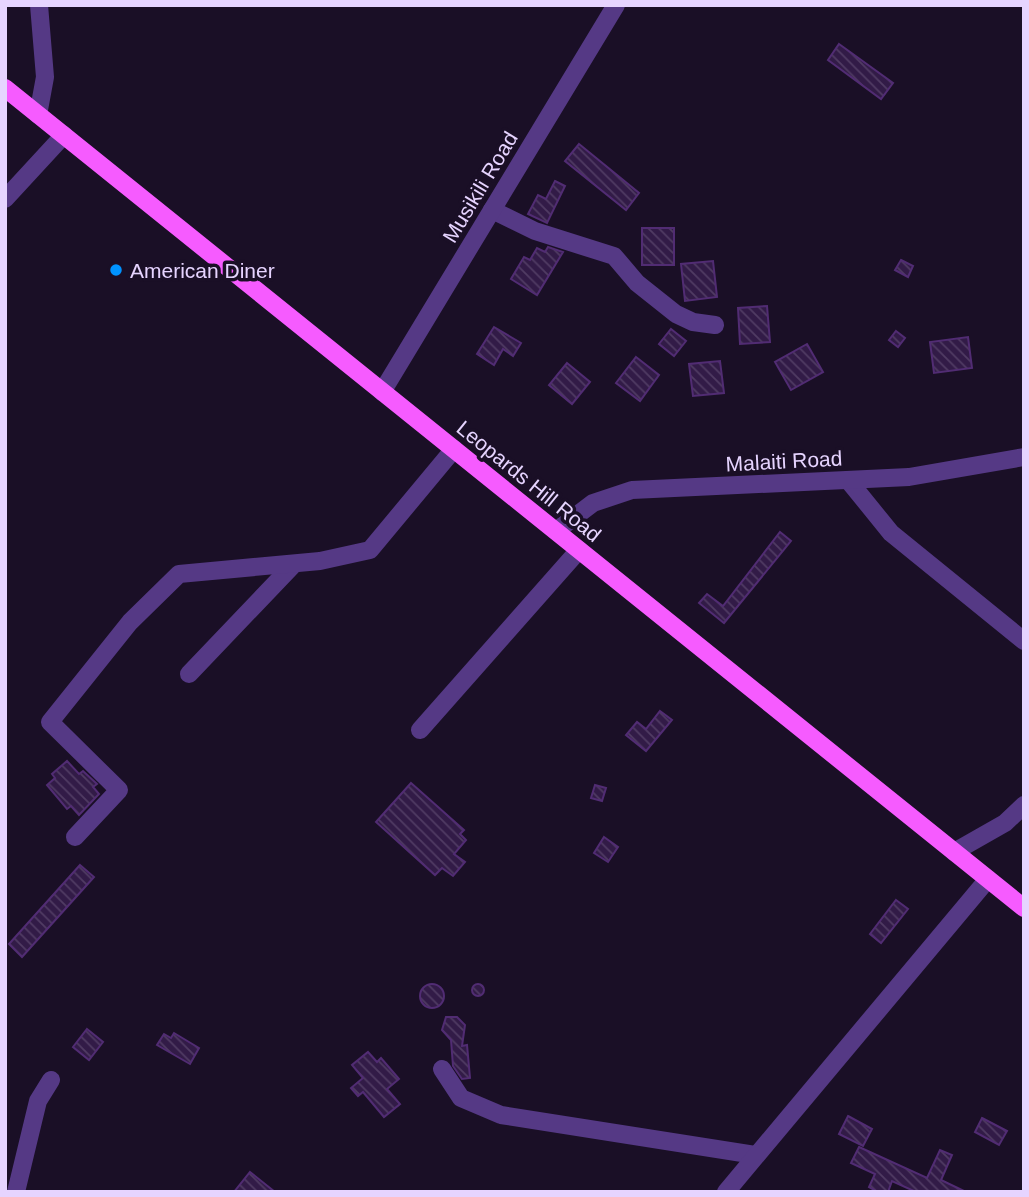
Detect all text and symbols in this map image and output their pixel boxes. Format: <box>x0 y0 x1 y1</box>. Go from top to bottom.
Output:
street label: Musikili Road <box>438 128 522 246</box>
place label: American Diner <box>130 259 275 282</box>
marker: American Diner <box>108 262 124 278</box>
street label: Leopards Hill Road <box>452 416 606 546</box>
street label: Malaiti Road <box>725 446 843 476</box>

